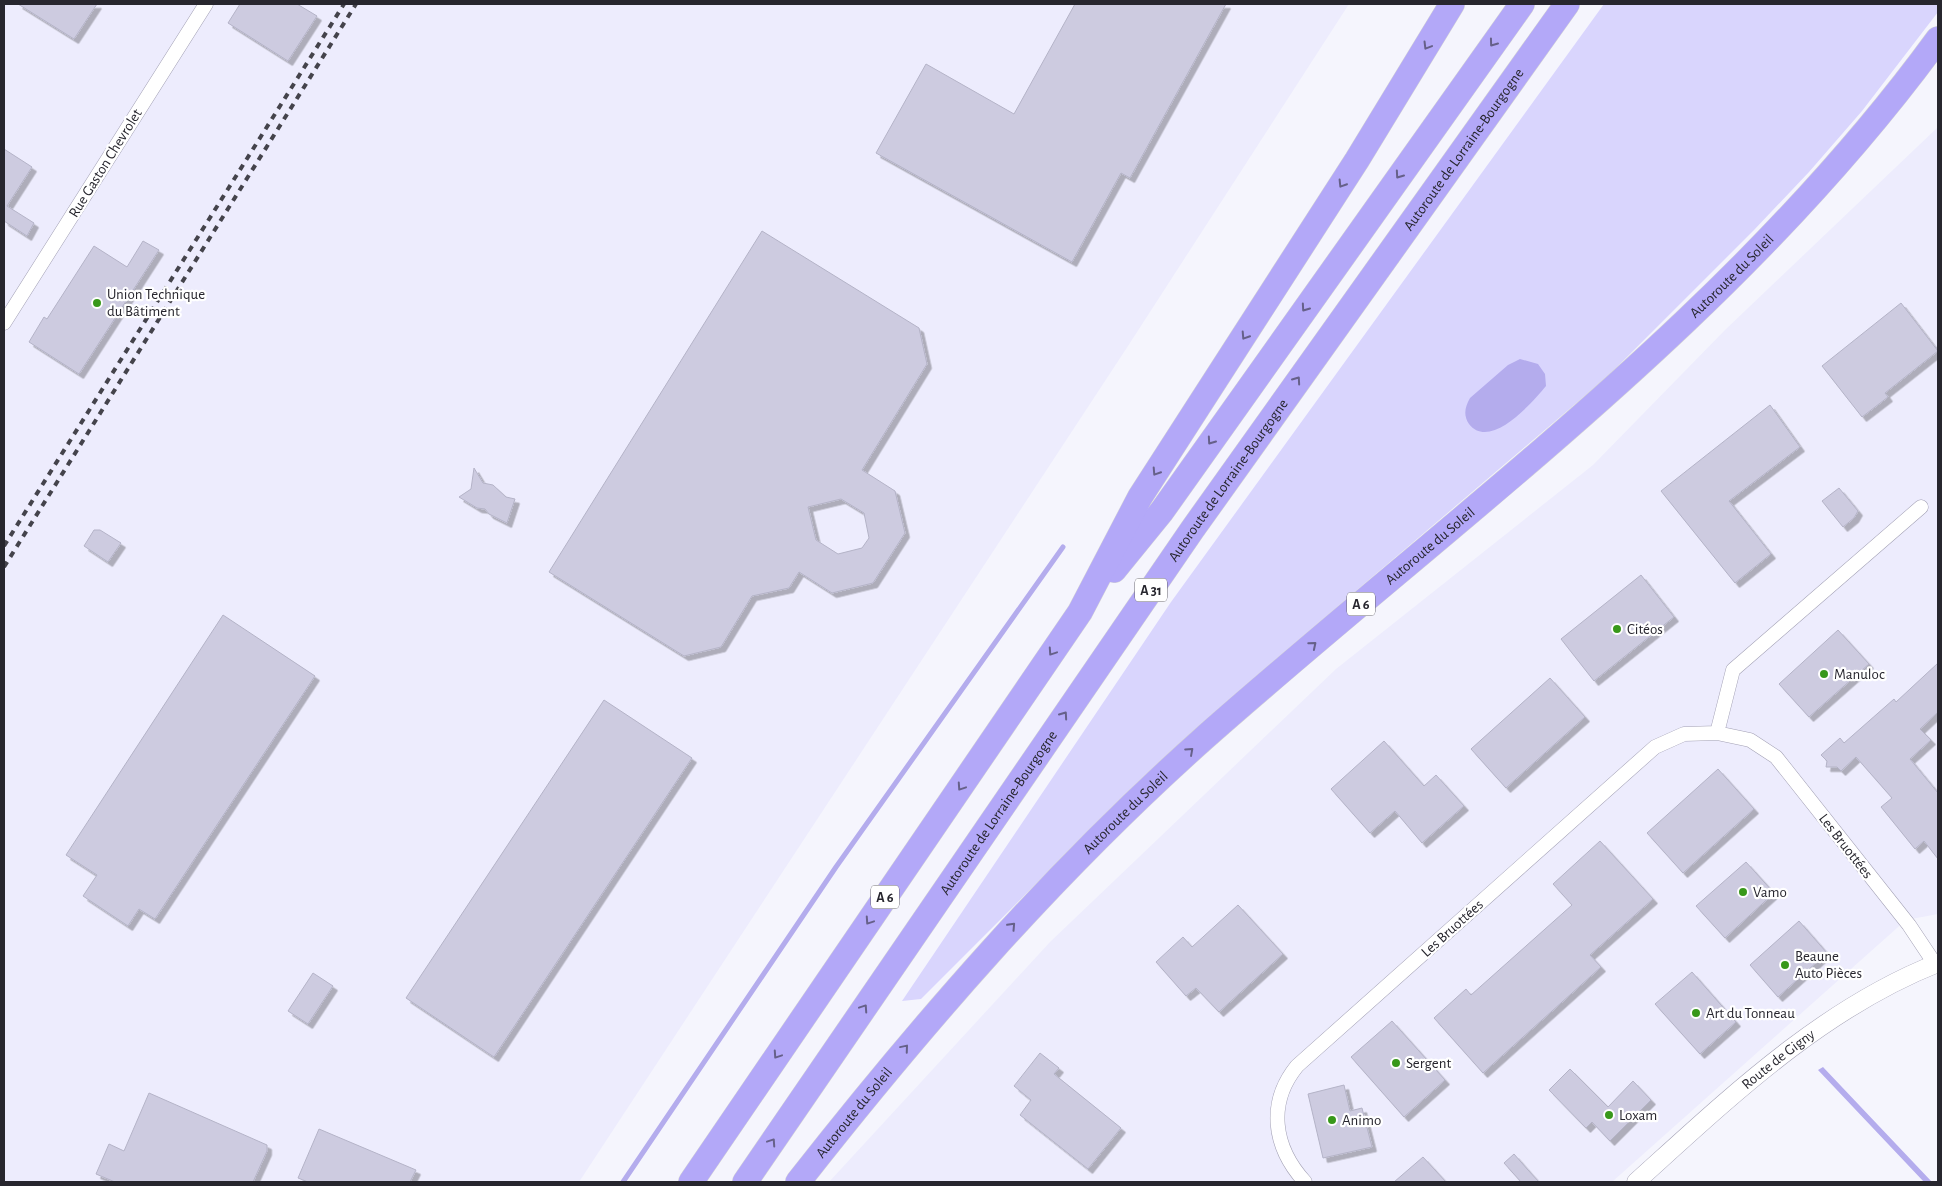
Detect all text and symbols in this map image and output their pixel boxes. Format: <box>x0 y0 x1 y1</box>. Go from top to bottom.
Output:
one-way arrow <box>1490 37 1499 47</box>
one-way arrow <box>1424 40 1434 49</box>
street label: Autoroute de Lorraine-Bourgogne <box>1401 66 1527 234</box>
street label: Rue Gaston Chevrolet <box>66 106 145 220</box>
one-way arrow <box>1396 169 1404 178</box>
one-way arrow <box>1338 178 1348 187</box>
street label: Autoroute du Soleil <box>1687 231 1777 321</box>
place label: Union Technique du Bâtiment <box>107 287 205 319</box>
marker: Union Technique du Bâtiment <box>91 297 103 309</box>
one-way arrow <box>1302 302 1311 312</box>
one-way arrow <box>1242 330 1251 339</box>
one-way arrow <box>1291 377 1300 386</box>
street label: Autoroute de Lorraine-Bourgogne <box>1166 396 1291 564</box>
one-way arrow <box>1208 435 1217 445</box>
one-way arrow <box>1153 467 1163 476</box>
street label: Autoroute du Soleil <box>1383 504 1478 588</box>
road number: A 31 <box>1135 578 1167 602</box>
road number: A 6 <box>1347 592 1375 616</box>
place label: Citéos <box>1627 622 1663 637</box>
marker: Citéos <box>1611 623 1623 635</box>
one-way arrow <box>1307 642 1316 651</box>
one-way arrow <box>1049 647 1058 656</box>
place label: Manuloc <box>1834 667 1885 682</box>
marker: Manuloc <box>1818 668 1830 680</box>
one-way arrow <box>1058 711 1067 721</box>
street label: Autoroute de Lorraine-Bourgogne <box>937 728 1060 898</box>
one-way arrow <box>1184 748 1193 757</box>
street label: Autoroute du Soleil <box>1080 768 1171 857</box>
one-way arrow <box>957 781 967 790</box>
street label: Les Bruottées <box>1816 811 1875 881</box>
place label: Vamo <box>1753 885 1787 900</box>
road number: A 6 <box>871 886 899 909</box>
marker: Vamo <box>1737 886 1749 898</box>
street label: Les Bruottées <box>1419 897 1486 960</box>
one-way arrow <box>866 915 875 925</box>
one-way arrow <box>1006 923 1015 932</box>
place label: Beaune Auto Pièces <box>1795 949 1862 981</box>
marker: Beaune Auto Pièces <box>1779 959 1791 971</box>
one-way arrow <box>858 1004 867 1013</box>
place label: Art du Tonneau <box>1706 1006 1795 1021</box>
marker: Art du Tonneau <box>1690 1007 1702 1019</box>
street label: Route de Gigny <box>1739 1026 1818 1092</box>
one-way arrow <box>899 1045 908 1054</box>
one-way arrow <box>774 1050 784 1059</box>
place label: Sergent <box>1406 1056 1452 1071</box>
marker: Sergent <box>1390 1057 1402 1069</box>
street label: Autoroute du Soleil <box>813 1065 895 1161</box>
place label: Loxam <box>1619 1108 1657 1123</box>
marker: Loxam <box>1603 1109 1615 1121</box>
place label: Animo <box>1342 1113 1381 1128</box>
marker: Animo <box>1326 1114 1338 1126</box>
one-way arrow <box>766 1138 775 1148</box>

